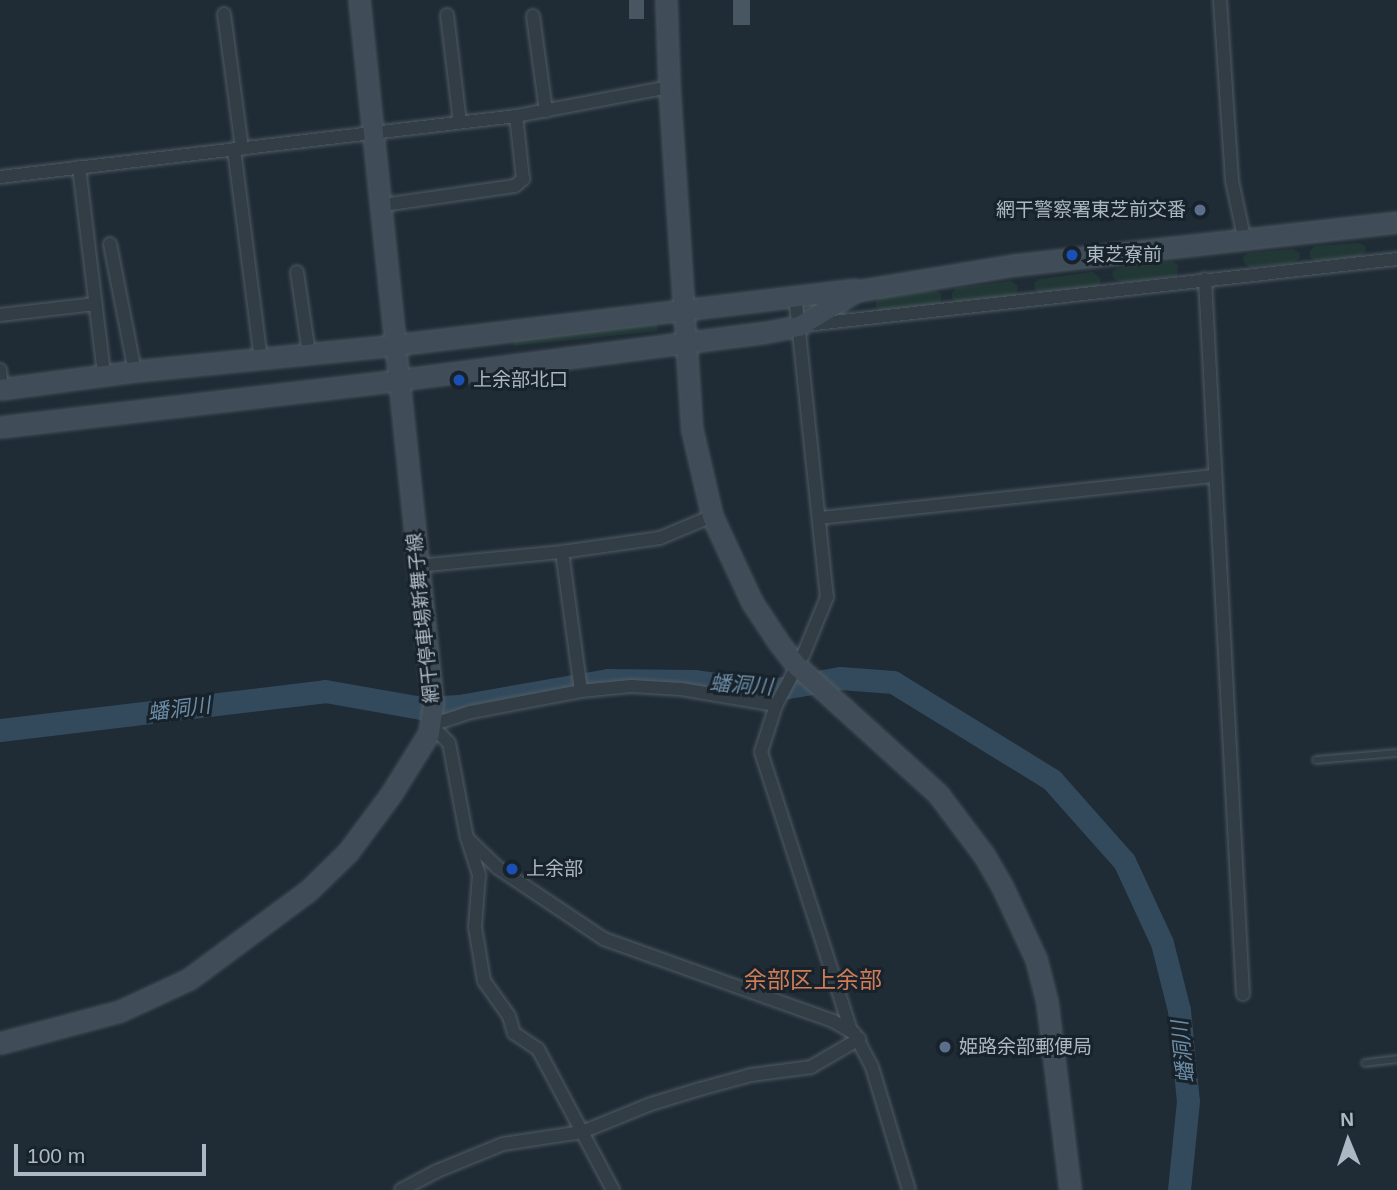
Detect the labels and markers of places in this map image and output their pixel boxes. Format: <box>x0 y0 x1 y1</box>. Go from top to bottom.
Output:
place label: 網干警察署東芝前交番 <box>996 199 1186 221</box>
marker: 網干警察署東芝前交番 <box>1192 202 1208 218</box>
place label: 東芝寮前 <box>1086 244 1162 266</box>
marker: 東芝寮前 <box>1064 247 1080 263</box>
place label: 上余部北口 <box>473 369 568 391</box>
marker: 上余部北口 <box>451 372 467 388</box>
place label: 上余部 <box>526 858 583 880</box>
marker: 上余部 <box>504 861 520 877</box>
place label: 姫路余部郵便局 <box>959 1036 1092 1058</box>
marker: 姫路余部郵便局 <box>937 1039 953 1055</box>

